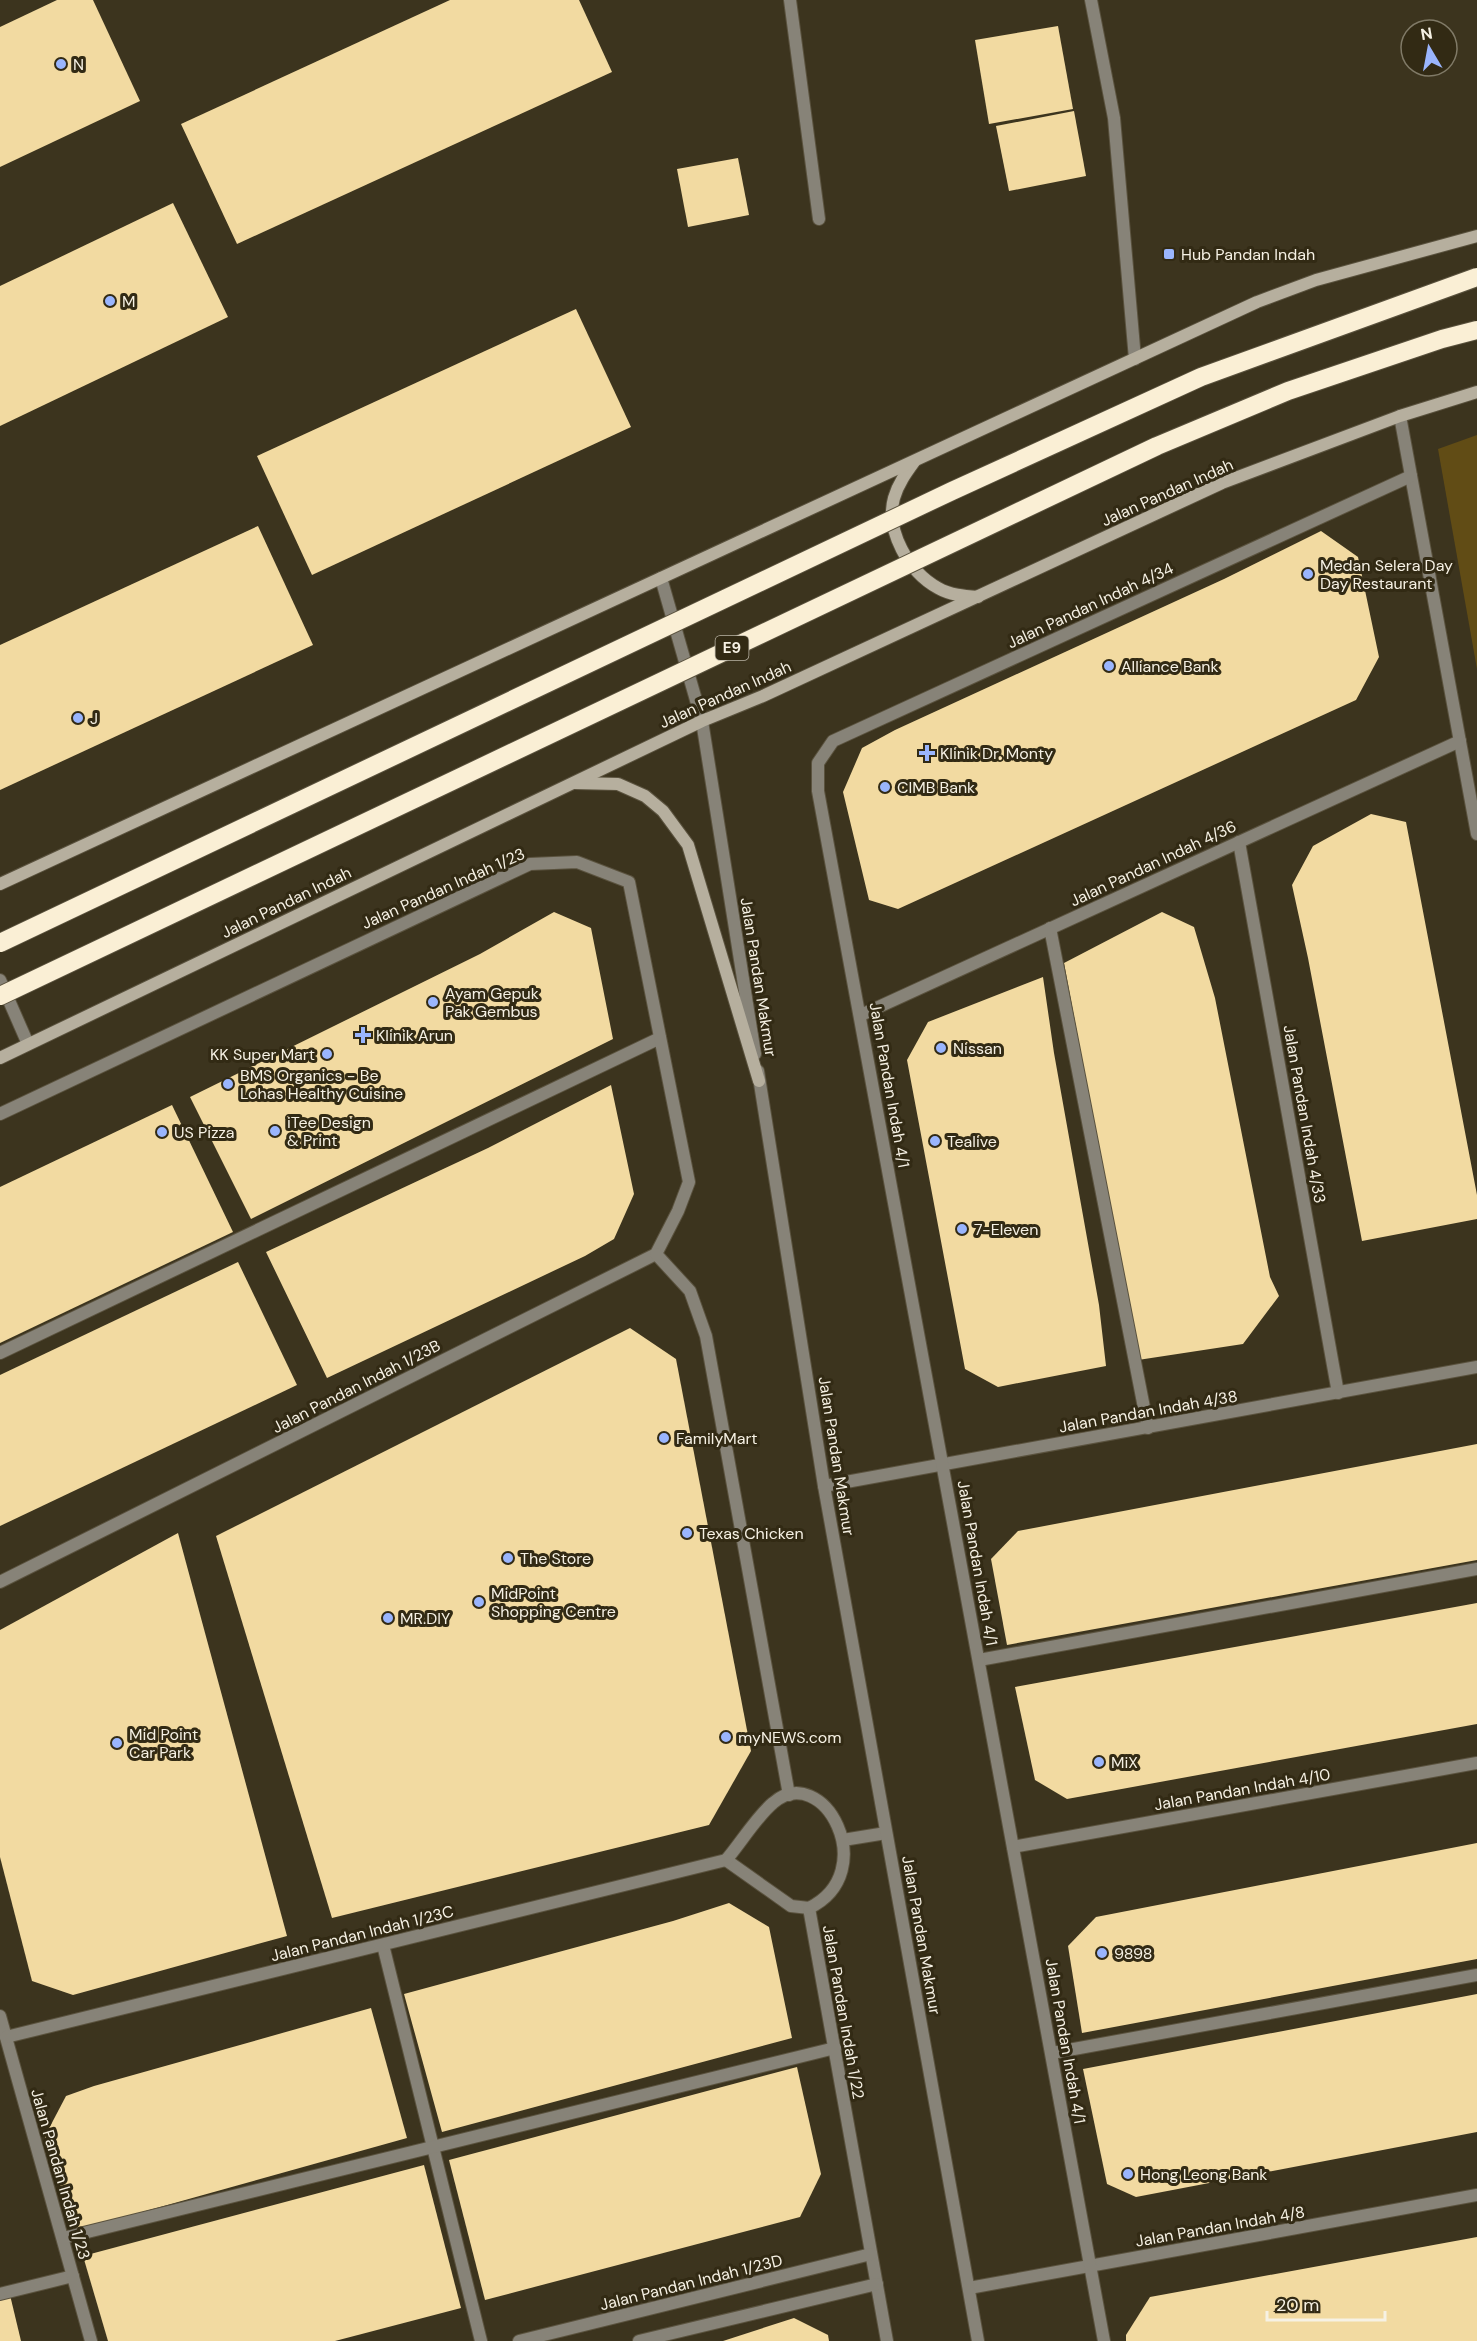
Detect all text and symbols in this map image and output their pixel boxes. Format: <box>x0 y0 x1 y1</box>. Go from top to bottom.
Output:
north arrow <box>1399 18 1459 78</box>
text: N <box>1419 22 1434 45</box>
place label: N <box>73 54 84 75</box>
marker: N <box>54 57 68 71</box>
place label: Hub Pandan Indah <box>1181 244 1315 265</box>
marker: Hub Pandan Indah <box>1162 247 1176 261</box>
place label: M <box>122 291 135 312</box>
marker: M <box>103 294 117 308</box>
street label: Jalan Pandan Indah <box>1098 454 1236 531</box>
place label: Medan Selera Day Day Restaurant <box>1320 555 1453 594</box>
street label: Jalan Pandan Indah 4/34 <box>1004 558 1177 653</box>
marker: Medan Selera Day Day Restaurant <box>1301 567 1315 581</box>
road number: E9 <box>716 636 748 660</box>
street label: Jalan Pandan Indah <box>656 656 794 733</box>
place label: Alliance Bank <box>1121 656 1219 677</box>
marker: Alliance Bank <box>1102 659 1116 673</box>
place label: J <box>90 708 98 729</box>
marker: J <box>71 711 85 725</box>
place label: Klinik Dr. Monty <box>940 743 1053 764</box>
marker: Klinik Dr. Monty <box>918 744 936 762</box>
place label: CIMB Bank <box>897 777 975 798</box>
marker: CIMB Bank <box>878 780 892 794</box>
street label: Jalan Pandan Indah 4/36 <box>1067 816 1240 911</box>
street label: Jalan Pandan Indah 1/23 <box>358 843 528 934</box>
street label: Jalan Pandan Indah <box>218 862 355 943</box>
street label: Jalan Pandan Makmur <box>736 896 781 1058</box>
place label: Ayam Gepuk Pak Gembus <box>445 983 539 1022</box>
marker: Ayam Gepuk Pak Gembus <box>426 995 440 1009</box>
street label: Jalan Pandan Indah 4/1 <box>865 1001 914 1169</box>
street label: Jalan Pandan Indah 4/33 <box>1278 1023 1331 1205</box>
place label: Klinik Arun <box>376 1025 453 1046</box>
marker: Klinik Arun <box>354 1026 372 1044</box>
place label: Nissan <box>953 1038 1002 1059</box>
marker: Nissan <box>934 1041 948 1055</box>
place label: KK Super Mart <box>210 1044 315 1065</box>
marker: KK Super Mart <box>320 1047 334 1061</box>
place label: BMS Organics - Be Lohas Healthy Cuisine <box>240 1065 403 1104</box>
marker: BMS Organics - Be Lohas Healthy Cuisine <box>221 1077 235 1091</box>
place label: iTee Design & Print <box>287 1112 371 1151</box>
place label: US Pizza <box>174 1122 235 1143</box>
marker: iTee Design & Print <box>268 1124 282 1138</box>
marker: US Pizza <box>155 1125 169 1139</box>
place label: Tealive <box>947 1131 997 1152</box>
marker: Tealive <box>928 1134 942 1148</box>
place label: 7-Eleven <box>974 1219 1038 1240</box>
marker: 7-Eleven <box>955 1222 969 1236</box>
street label: Jalan Pandan Indah 1/23B <box>269 1335 444 1438</box>
street label: Jalan Pandan Makmur <box>814 1375 859 1537</box>
street label: Jalan Pandan Indah 4/38 <box>1057 1385 1239 1438</box>
place label: FamilyMart <box>676 1428 758 1449</box>
marker: FamilyMart <box>657 1431 671 1445</box>
street label: Jalan Pandan Indah 4/1 <box>953 1479 1002 1647</box>
place label: Texas Chicken <box>699 1523 804 1544</box>
marker: Texas Chicken <box>680 1526 694 1540</box>
place label: The Store <box>520 1548 591 1569</box>
marker: The Store <box>501 1551 515 1565</box>
place label: MidPoint Shopping Centre <box>491 1583 616 1622</box>
marker: MidPoint Shopping Centre <box>472 1595 486 1609</box>
place label: MR.DIY <box>400 1608 450 1629</box>
marker: MR.DIY <box>381 1611 395 1625</box>
place label: Mid Point Car Park <box>129 1724 198 1763</box>
place label: myNEWS.com <box>738 1727 842 1748</box>
marker: myNEWS.com <box>719 1730 733 1744</box>
marker: Mid Point Car Park <box>110 1736 124 1750</box>
place label: MiX <box>1111 1752 1138 1773</box>
marker: MiX <box>1092 1755 1106 1769</box>
street label: Jalan Pandan Indah 4/10 <box>1152 1764 1332 1815</box>
street label: Jalan Pandan Makmur <box>897 1854 946 2016</box>
street label: Jalan Pandan Indah 1/23C <box>268 1901 456 1966</box>
street label: Jalan Pandan Indah 1/22 <box>818 1923 869 2101</box>
place label: 9898 <box>1114 1943 1153 1964</box>
marker: 9898 <box>1095 1946 1109 1960</box>
street label: Jalan Pandan Indah 4/1 <box>1041 1957 1090 2125</box>
street label: Jalan Pandan Indah 1/23 <box>26 2086 95 2262</box>
place label: Hong Leong Bank <box>1140 2164 1267 2185</box>
marker: Hong Leong Bank <box>1121 2167 1135 2181</box>
street label: Jalan Pandan Indah 4/8 <box>1134 2201 1306 2252</box>
street label: Jalan Pandan Indah 1/23D <box>598 2250 785 2315</box>
scale bar <box>1267 2284 1386 2322</box>
text: 20 m <box>1276 2293 1319 2317</box>

